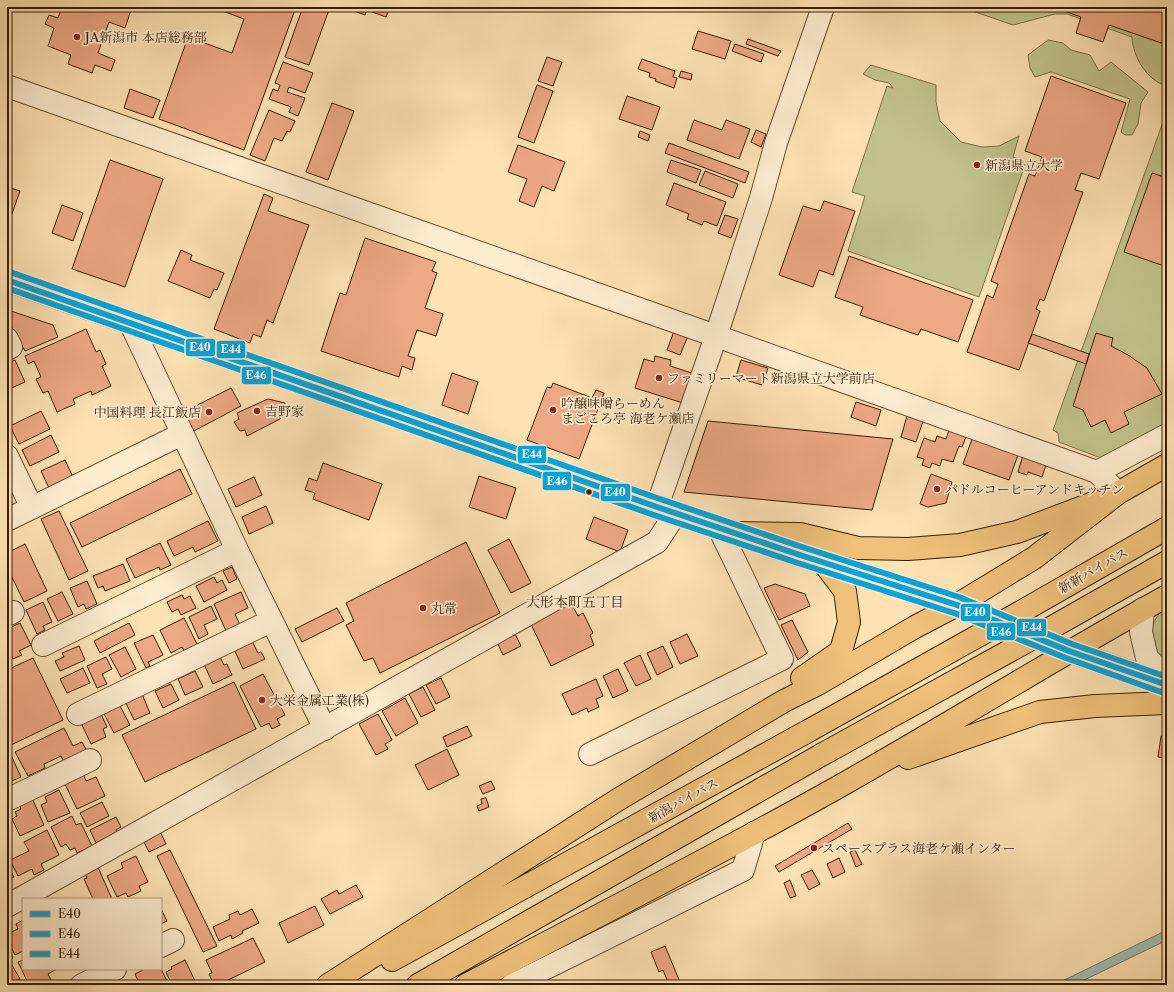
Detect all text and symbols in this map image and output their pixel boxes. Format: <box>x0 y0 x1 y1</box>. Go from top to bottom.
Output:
place label: JA新潟市 本店総務部 <box>83 29 207 45</box>
marker: JA新潟市 本店総務部 <box>72 32 82 42</box>
place label: 新潟県立大学 <box>985 157 1063 173</box>
marker: 新潟県立大学 <box>972 160 982 170</box>
line badge: E40 <box>185 338 216 357</box>
text: E40 <box>189 340 211 354</box>
line badge: E44 <box>216 340 246 359</box>
text: E44 <box>221 342 242 356</box>
line badge: E46 <box>241 366 272 385</box>
text: E46 <box>245 368 267 382</box>
place label: ファミリーマート新潟県立大学前店 <box>667 370 875 386</box>
marker: ファミリーマート新潟県立大学前店 <box>654 373 664 383</box>
place label: 吟醸味噌らーめん まごころ亭 海老ケ瀬店 <box>561 395 694 426</box>
place label: 吉野家 <box>265 403 304 419</box>
place label: 中国料理 長江飯店 <box>94 404 201 420</box>
marker: 吟醸味噌らーめん まごころ亭 海老ケ瀬店 <box>548 405 558 415</box>
marker: 吉野家 <box>252 406 262 416</box>
marker: 中国料理 長江飯店 <box>204 407 214 417</box>
line badge: E44 <box>517 445 547 464</box>
text: E44 <box>522 447 543 461</box>
line badge: E46 <box>542 471 572 491</box>
text: E46 <box>546 474 568 488</box>
place label: パドルコーヒーアンドキッチン <box>945 481 1124 497</box>
line badge: E40 <box>600 483 631 502</box>
marker: パドルコーヒーアンドキッチン <box>932 484 942 494</box>
text: E40 <box>604 485 626 499</box>
unlabelled marker <box>584 487 594 497</box>
street label: 新新バイパス <box>1055 544 1131 596</box>
district label: 大形本町五丁目 <box>526 593 624 611</box>
place label: 丸常 <box>431 600 457 616</box>
marker: 丸常 <box>418 603 428 613</box>
line badge: E40 <box>960 603 991 622</box>
text: E40 <box>964 605 986 619</box>
line badge: E44 <box>1016 618 1047 637</box>
text: E44 <box>1022 620 1043 634</box>
line badge: E46 <box>986 622 1016 641</box>
text: E46 <box>990 625 1012 639</box>
place label: 大栄金属工業(株) <box>270 692 369 708</box>
marker: 大栄金属工業(株) <box>257 695 267 705</box>
street label: 新潟バイパス <box>645 774 721 826</box>
place label: スペースプラス海老ケ瀬インター <box>822 840 1015 856</box>
marker: スペースプラス海老ケ瀬インター <box>809 843 819 853</box>
legend <box>22 898 162 970</box>
text: E40 <box>58 906 81 921</box>
text: E46 <box>58 926 80 941</box>
text: E44 <box>58 946 80 961</box>

